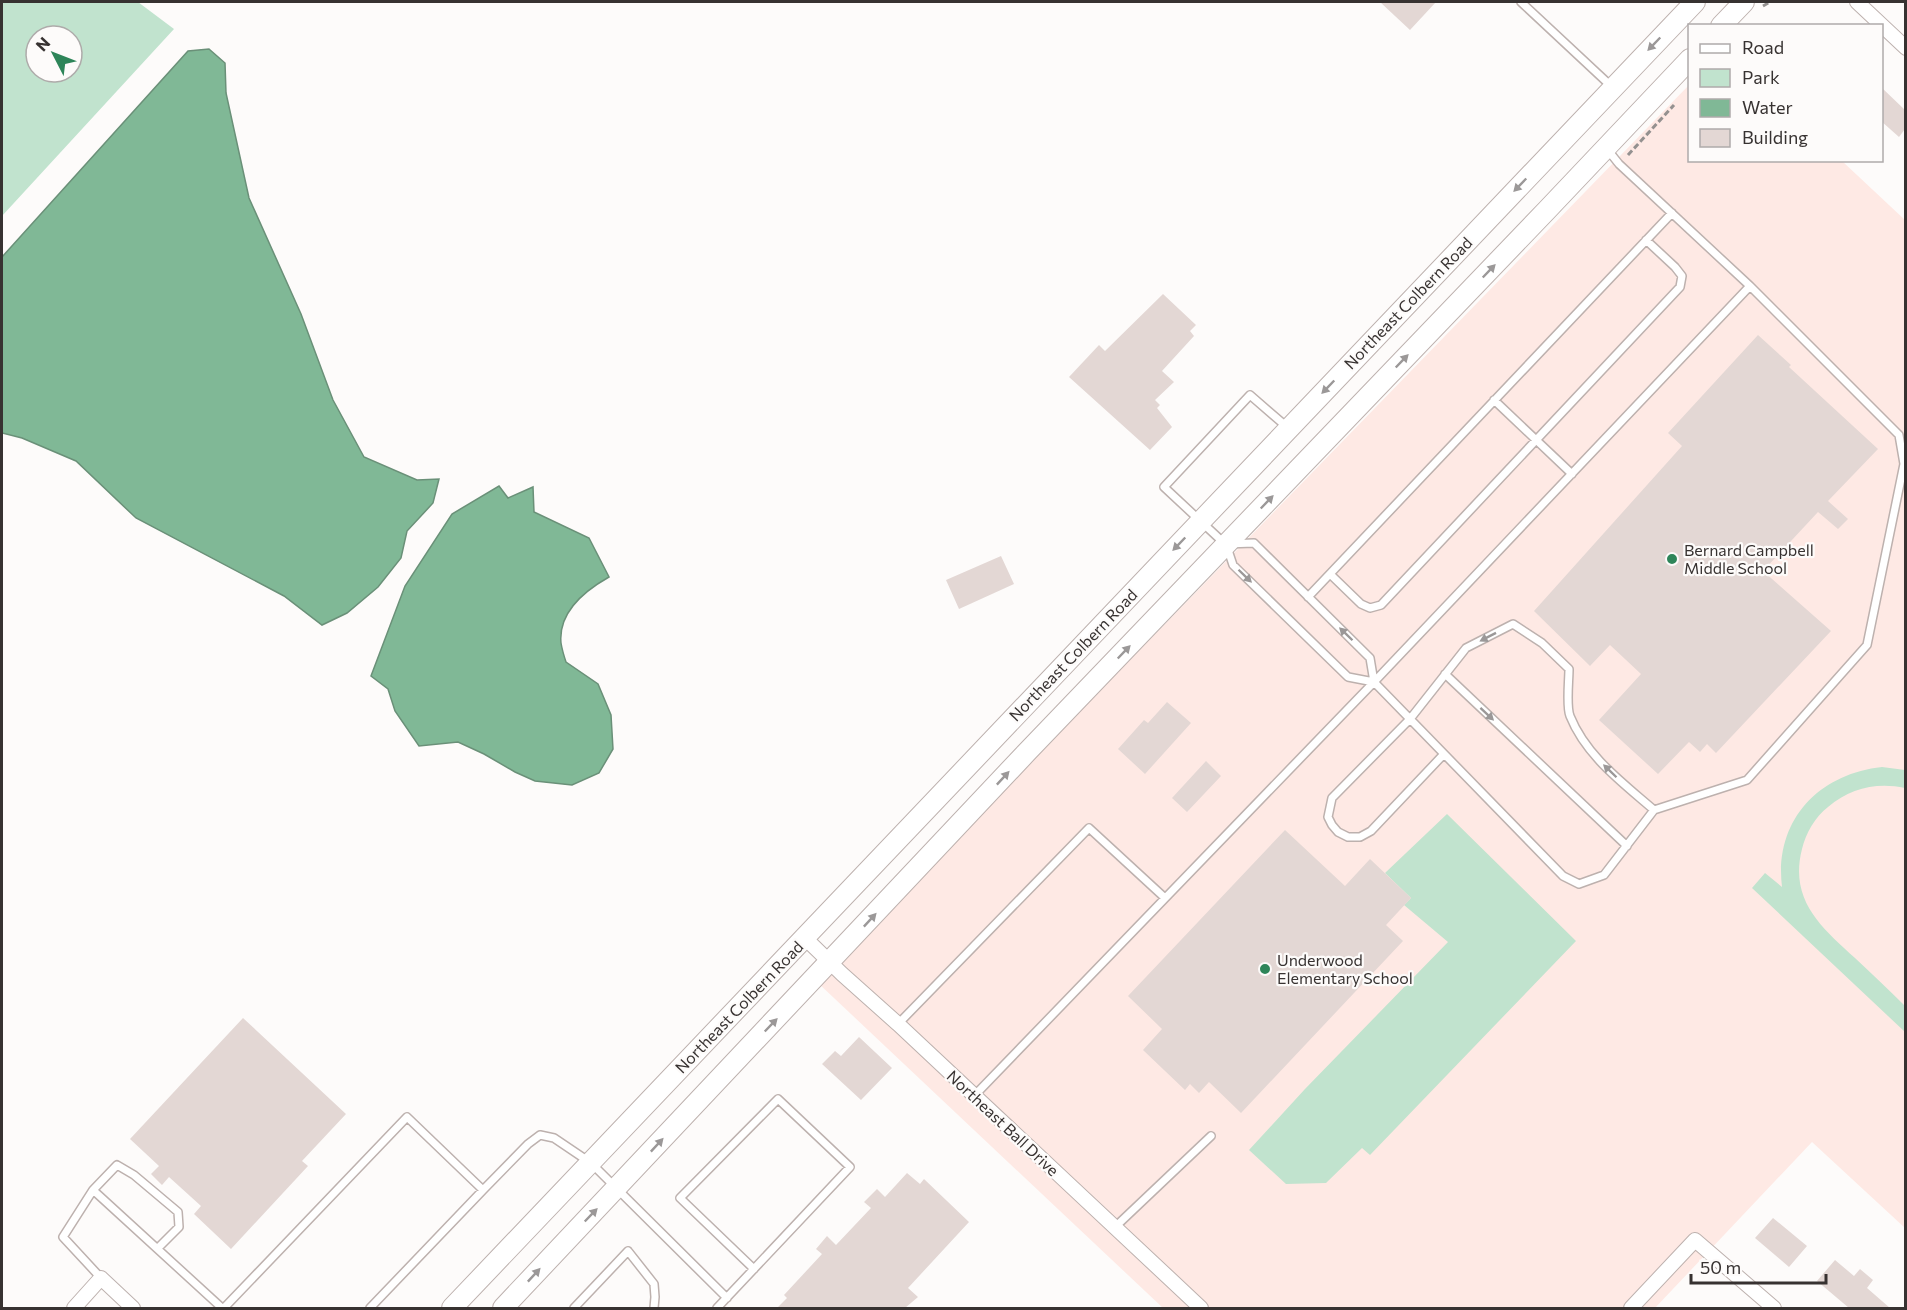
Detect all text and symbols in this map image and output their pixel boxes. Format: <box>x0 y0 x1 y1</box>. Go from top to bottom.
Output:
north arrow <box>24 24 84 84</box>
legend <box>1688 24 1883 162</box>
text: N <box>31 33 54 54</box>
one-way arrow <box>1648 36 1662 50</box>
text: Road <box>1742 36 1784 58</box>
text: Park <box>1742 66 1780 88</box>
text: Water <box>1742 96 1793 118</box>
text: Building <box>1742 126 1808 148</box>
one-way arrow <box>1513 178 1527 193</box>
street label: Northeast Colbern Road <box>1340 233 1476 373</box>
one-way arrow <box>1481 264 1495 278</box>
one-way arrow <box>1394 355 1408 369</box>
one-way arrow <box>1321 380 1335 395</box>
one-way arrow <box>1260 495 1274 510</box>
one-way arrow <box>1173 536 1186 551</box>
place label: Bernard Campbell Middle School <box>1684 540 1814 577</box>
marker: Bernard Campbell Middle School <box>1665 552 1679 566</box>
one-way arrow <box>1237 568 1251 582</box>
street label: Northeast Colbern Road <box>1005 585 1141 725</box>
one-way arrow <box>1340 628 1354 642</box>
one-way arrow <box>1480 632 1497 641</box>
one-way arrow <box>1117 645 1130 660</box>
one-way arrow <box>1480 707 1494 721</box>
one-way arrow <box>1603 764 1618 778</box>
one-way arrow <box>996 771 1010 785</box>
one-way arrow <box>863 913 876 928</box>
street label: Northeast Colbern Road <box>671 937 807 1077</box>
place label: Underwood Elementary School <box>1277 950 1413 987</box>
marker: Underwood Elementary School <box>1258 962 1272 976</box>
one-way arrow <box>764 1017 778 1032</box>
street label: Northeast Ball Drive <box>943 1066 1063 1179</box>
one-way arrow <box>650 1138 663 1153</box>
one-way arrow <box>584 1208 597 1223</box>
scale bar <box>1691 1247 1826 1285</box>
text: 50 m <box>1700 1256 1741 1278</box>
one-way arrow <box>527 1268 541 1283</box>

